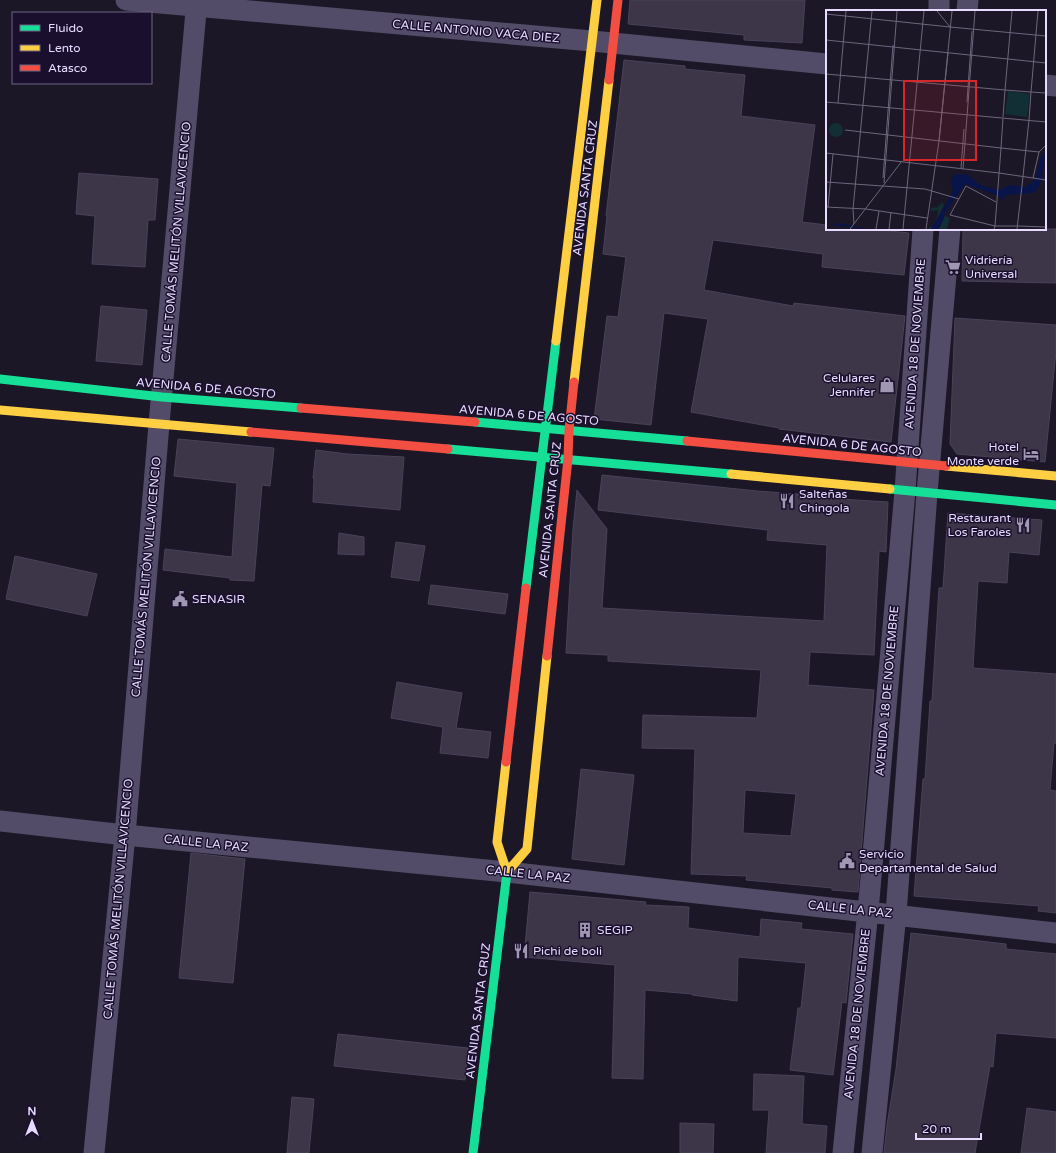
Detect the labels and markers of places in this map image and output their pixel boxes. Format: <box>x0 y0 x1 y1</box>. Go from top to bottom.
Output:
place label: Vidriería Universal <box>965 253 1017 281</box>
supermarket icon: Vidriería Universal <box>944 258 962 276</box>
place label: Celulares Jennifer <box>823 371 875 399</box>
shop icon: Celulares Jennifer <box>878 376 896 394</box>
place label: Hotel Monte verde <box>947 440 1019 468</box>
hotel icon: Hotel Monte verde <box>1022 445 1040 463</box>
place label: Salteñas Chingola <box>799 487 850 515</box>
restaurant icon: Salteñas Chingola <box>778 492 796 510</box>
place label: Restaurant Los Faroles <box>948 511 1011 539</box>
restaurant icon: Restaurant Los Faroles <box>1014 516 1032 534</box>
public building icon: SENASIR <box>171 590 189 608</box>
place label: SENASIR <box>192 592 245 606</box>
place label: Servicio Departamental de Salud <box>859 847 997 875</box>
public building icon: Servicio Departamental de Salud <box>838 852 856 870</box>
building icon: SEGIP <box>576 921 594 939</box>
place label: SEGIP <box>597 923 633 937</box>
restaurant icon: Pichi de boli <box>512 942 530 960</box>
place label: Pichi de boli <box>533 944 602 958</box>

